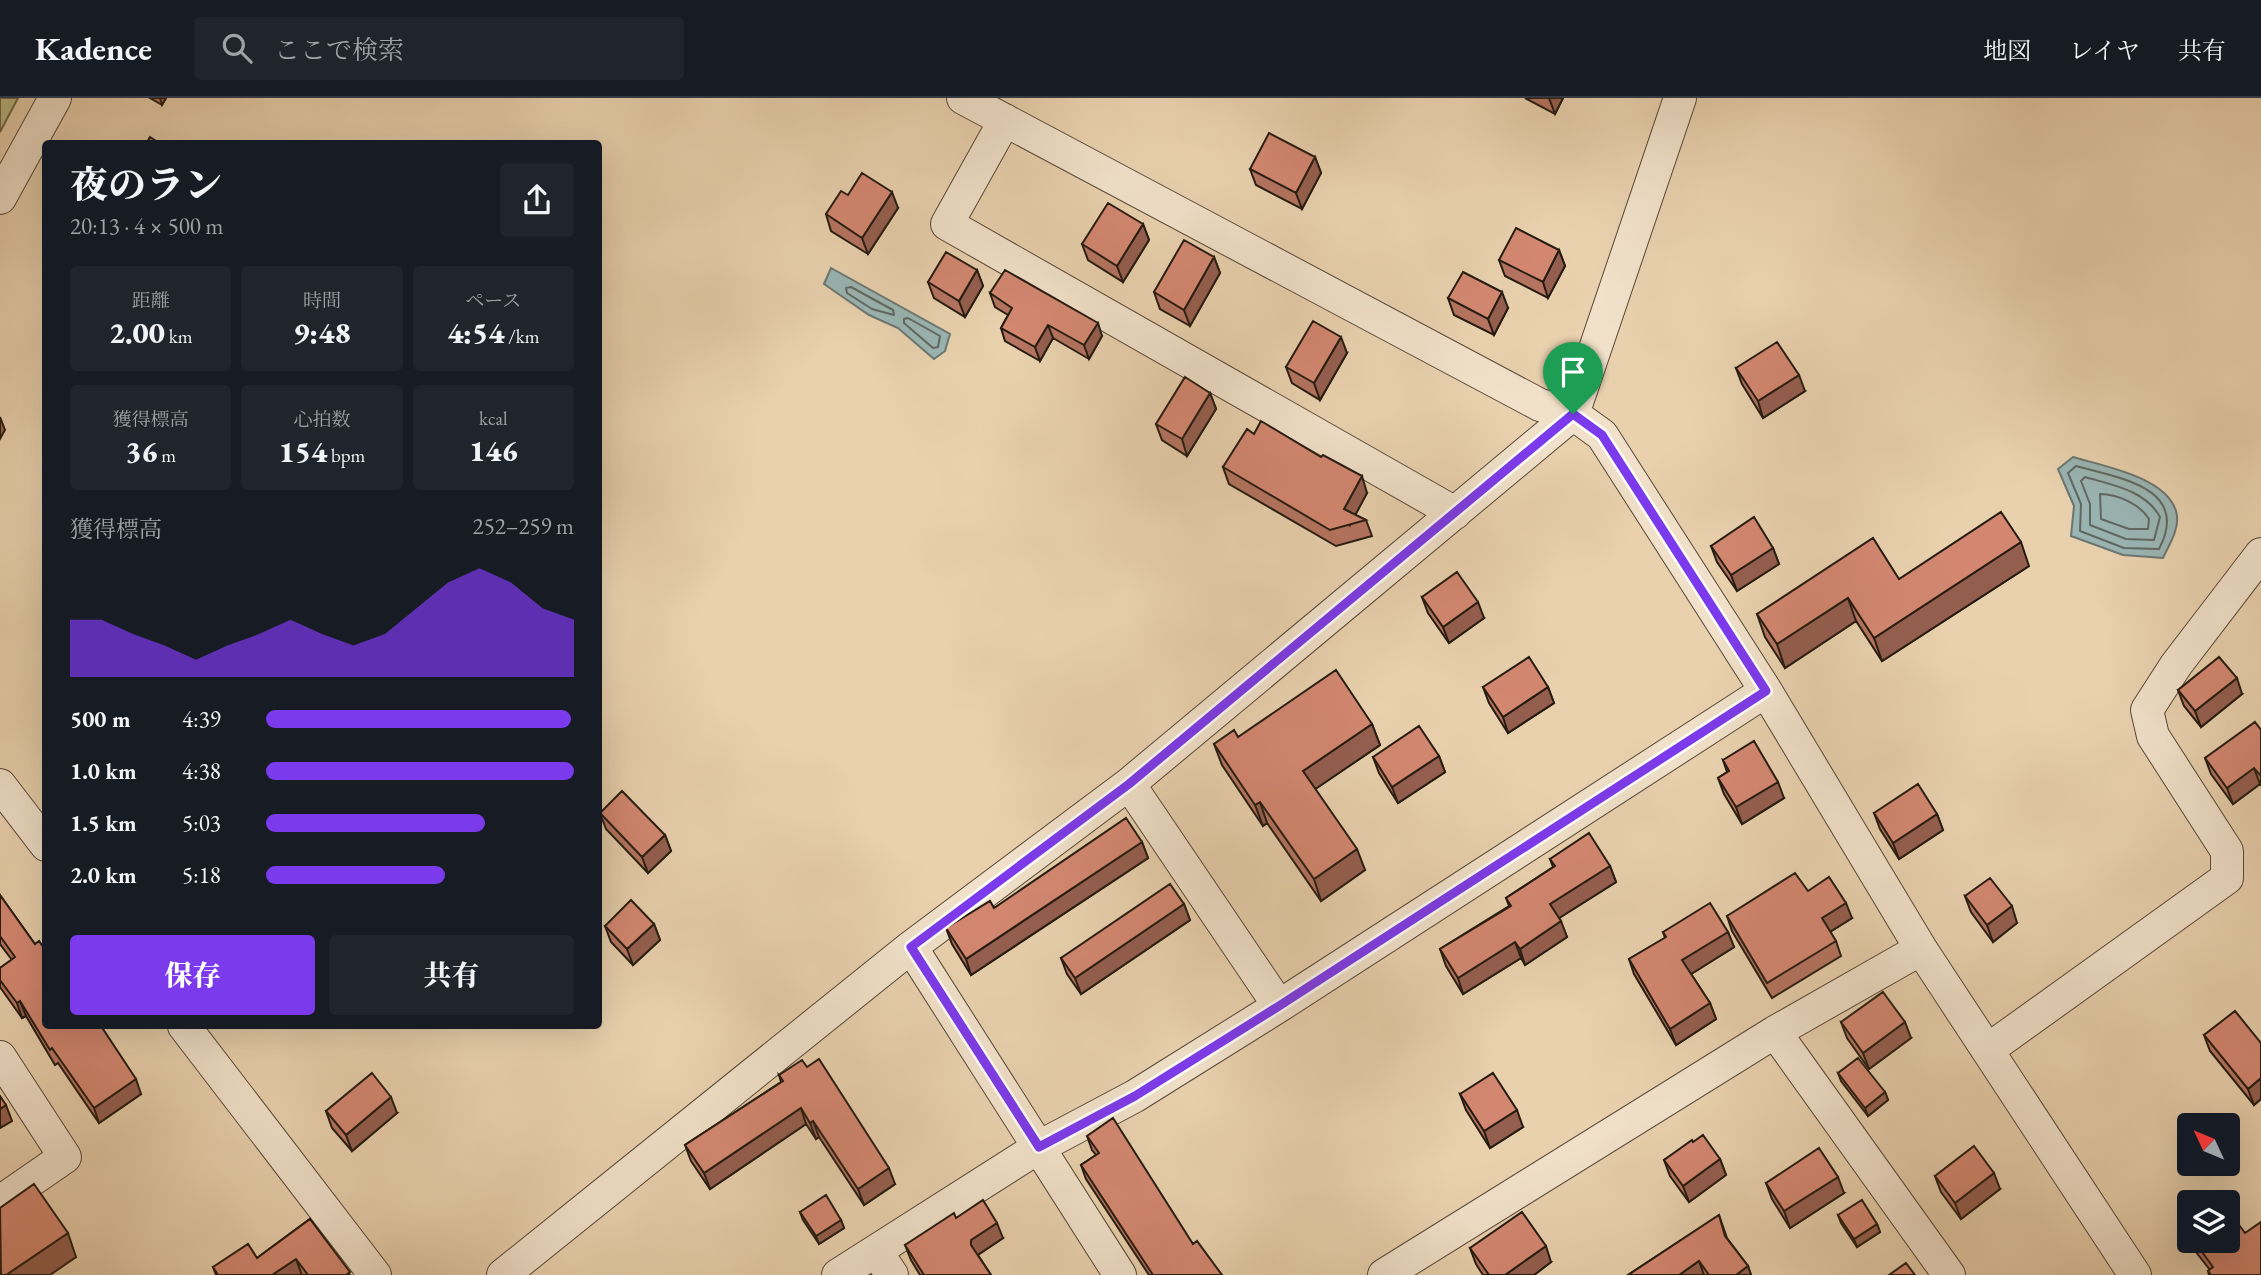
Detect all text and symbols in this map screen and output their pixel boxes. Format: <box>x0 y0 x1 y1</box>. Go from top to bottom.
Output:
search box <box>194 17 684 80</box>
text: Kadence <box>35 27 152 70</box>
icon: search <box>218 29 256 67</box>
text: ここで検索 <box>274 33 404 67</box>
text: 地図 <box>1983 35 2031 66</box>
text: レイヤ <box>2069 35 2140 66</box>
text: 共有 <box>2178 35 2226 66</box>
text: 夜のラン <box>70 160 222 209</box>
button: share <box>500 163 574 237</box>
text: 20:13 · 4 × 500 m <box>70 211 223 241</box>
text: 距離 <box>132 288 170 313</box>
text: 時間 <box>303 288 341 313</box>
text: ペース <box>465 288 521 313</box>
text: 2.00 <box>109 313 165 352</box>
text: 9:48 <box>293 313 351 352</box>
text: 4:54 <box>447 313 504 352</box>
text: km <box>165 324 192 349</box>
text: /km <box>504 324 540 349</box>
pin <box>1543 342 1603 414</box>
icon: arrive <box>1554 353 1592 391</box>
text: kcal <box>479 406 508 431</box>
text: 獲得標高 <box>113 407 189 432</box>
text: 心拍数 <box>293 407 351 432</box>
text: 146 <box>469 431 518 470</box>
text: 36 <box>125 432 158 471</box>
text: 154 <box>279 432 327 471</box>
text: m <box>158 443 176 468</box>
text: bpm <box>327 443 365 468</box>
text: 252–259 m <box>473 511 574 541</box>
text: 獲得標高 <box>70 514 162 544</box>
text: 500 m <box>70 704 131 734</box>
text: 4:39 <box>182 704 221 734</box>
text: 1.0 km <box>70 756 137 786</box>
text: 4:38 <box>182 756 221 786</box>
text: 1.5 km <box>70 808 137 838</box>
text: 5:03 <box>182 808 221 838</box>
text: 2.0 km <box>70 860 137 890</box>
text: 5:18 <box>182 860 221 890</box>
button: 保存 <box>70 935 315 1015</box>
button: 共有 <box>329 935 574 1015</box>
north arrow <box>2177 1113 2240 1176</box>
map controls <box>2177 1113 2240 1253</box>
button: layers <box>2177 1190 2240 1253</box>

